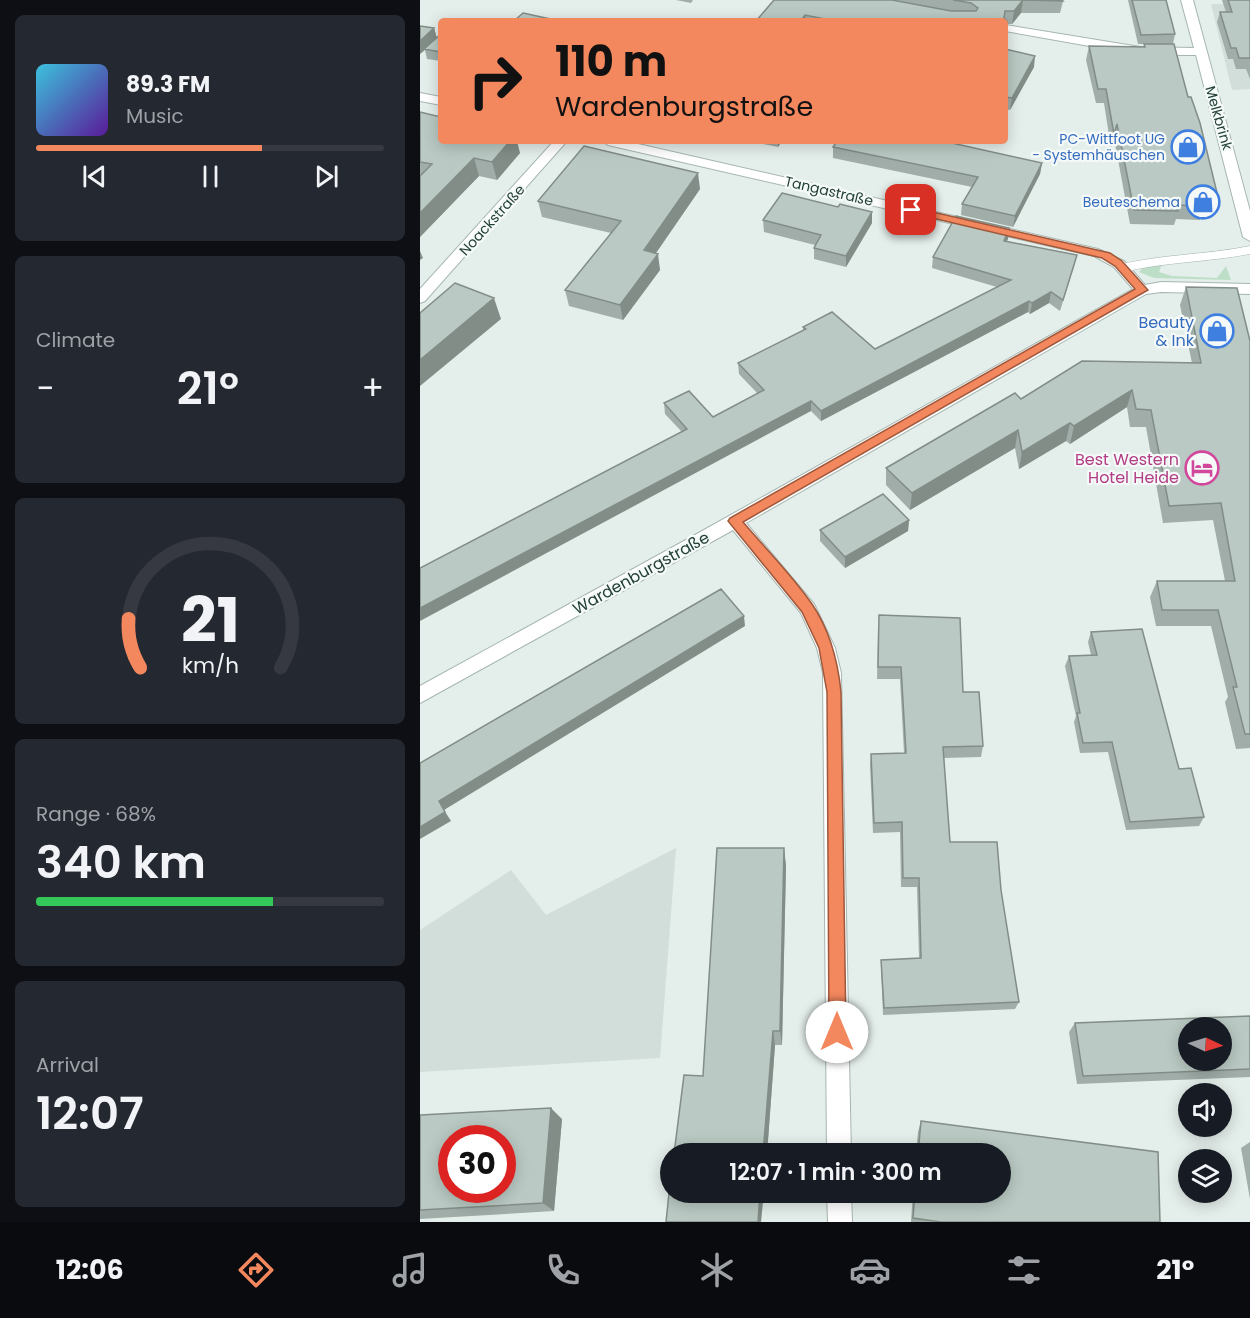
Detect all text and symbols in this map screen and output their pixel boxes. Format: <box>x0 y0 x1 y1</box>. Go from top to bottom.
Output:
text: 110 m <box>555 32 667 91</box>
icon: right <box>456 42 534 120</box>
text: 89.3 FM <box>126 69 210 100</box>
street label: Melkbrink <box>1200 84 1238 153</box>
text: Wardenburgstraße <box>555 88 813 125</box>
text: Music <box>126 102 184 130</box>
place label: PC-Wittfoot UG - Systemhäuschen <box>1032 129 1165 165</box>
shop icon: PC-Wittfoot UG - Systemhäuschen <box>1170 129 1206 165</box>
icon: previous <box>78 160 111 193</box>
icon: pause <box>194 160 227 193</box>
icon: next <box>310 160 343 193</box>
street label: Tangastraße <box>783 171 876 211</box>
street label: Noackstraße <box>455 180 530 260</box>
pin <box>885 184 936 235</box>
shop icon: Beuteschema <box>1185 184 1221 220</box>
place label: Beuteschema <box>1083 192 1180 212</box>
icon: arrive <box>894 193 927 226</box>
place label: Beauty & Ink <box>1138 311 1195 352</box>
shop icon: Beauty & Ink <box>1199 313 1235 349</box>
text: Climate <box>36 326 115 354</box>
text: 21° <box>177 357 239 420</box>
text: − <box>36 365 54 412</box>
text: + <box>361 365 384 412</box>
place label: Best Western Hotel Heide <box>1075 448 1179 489</box>
hotel icon: Best Western Hotel Heide <box>1184 450 1220 486</box>
street label: Wardenburgstraße <box>569 526 714 620</box>
text: 21 <box>180 576 240 664</box>
text: km/h <box>181 650 239 681</box>
text: Range · 68% <box>36 800 156 828</box>
text: 340 km <box>36 831 206 894</box>
position arrow <box>805 1000 869 1064</box>
north arrow <box>1178 1017 1232 1071</box>
map controls <box>1178 1017 1232 1203</box>
text: Arrival <box>36 1051 99 1079</box>
text: 12:07 <box>36 1082 144 1145</box>
button: sound <box>1178 1083 1232 1137</box>
speed limit sign: 30 <box>438 1125 516 1203</box>
button: layers <box>1178 1149 1232 1203</box>
text: 12:07 · 1 min · 300 m <box>729 1157 942 1188</box>
icon: directions <box>235 1249 277 1291</box>
icon: music <box>389 1249 431 1291</box>
icon: phone <box>542 1249 584 1291</box>
icon: climate <box>696 1249 738 1291</box>
icon: car <box>849 1249 891 1291</box>
icon: filters <box>1003 1249 1045 1291</box>
text: 12:06 <box>56 1251 124 1288</box>
text: 21° <box>1156 1251 1194 1288</box>

